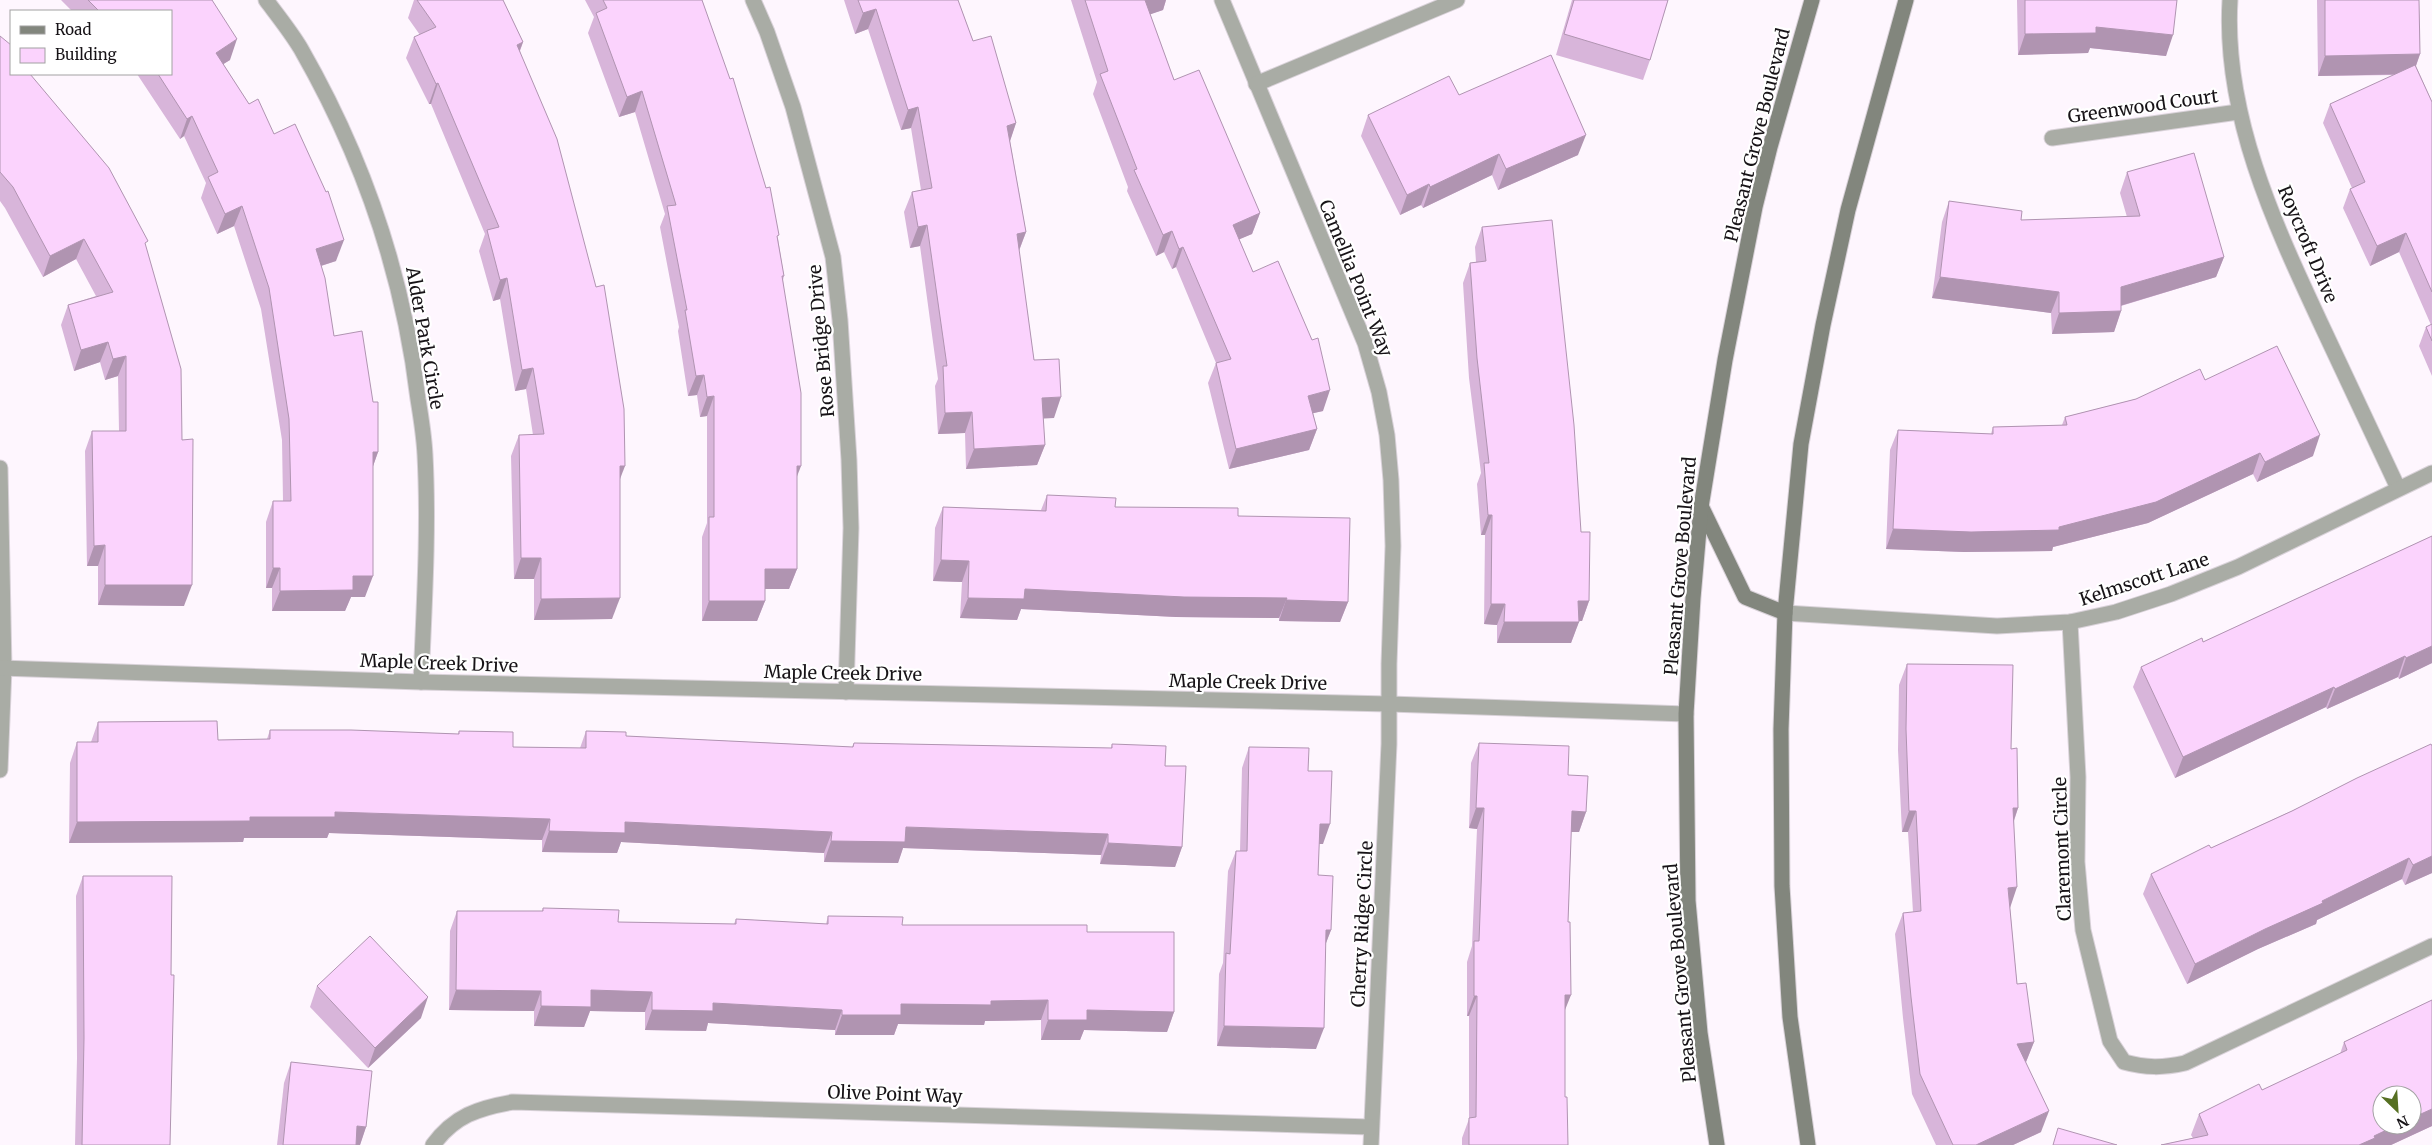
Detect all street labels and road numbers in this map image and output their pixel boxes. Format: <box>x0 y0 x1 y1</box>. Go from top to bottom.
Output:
street label: Pleasant Grove Boulevard <box>1719 25 1795 244</box>
street label: Greenwood Court <box>2066 84 2220 128</box>
street label: Roycroft Drive <box>2273 182 2343 306</box>
street label: Camellia Point Way <box>1314 196 1398 360</box>
street label: Alder Park Circle <box>401 264 449 411</box>
street label: Rose Bridge Drive <box>803 264 839 418</box>
street label: Pleasant Grove Boulevard <box>1659 455 1701 676</box>
street label: Kelmscott Lane <box>2076 547 2212 611</box>
street label: Maple Creek Drive <box>360 649 518 677</box>
street label: Maple Creek Drive <box>764 660 922 686</box>
street label: Maple Creek Drive <box>1169 669 1327 695</box>
street label: Claremont Circle <box>2048 777 2076 921</box>
street label: Cherry Ridge Circle <box>1346 840 1378 1008</box>
street label: Pleasant Grove Boulevard <box>1659 862 1701 1083</box>
street label: Olive Point Way <box>827 1080 963 1108</box>

